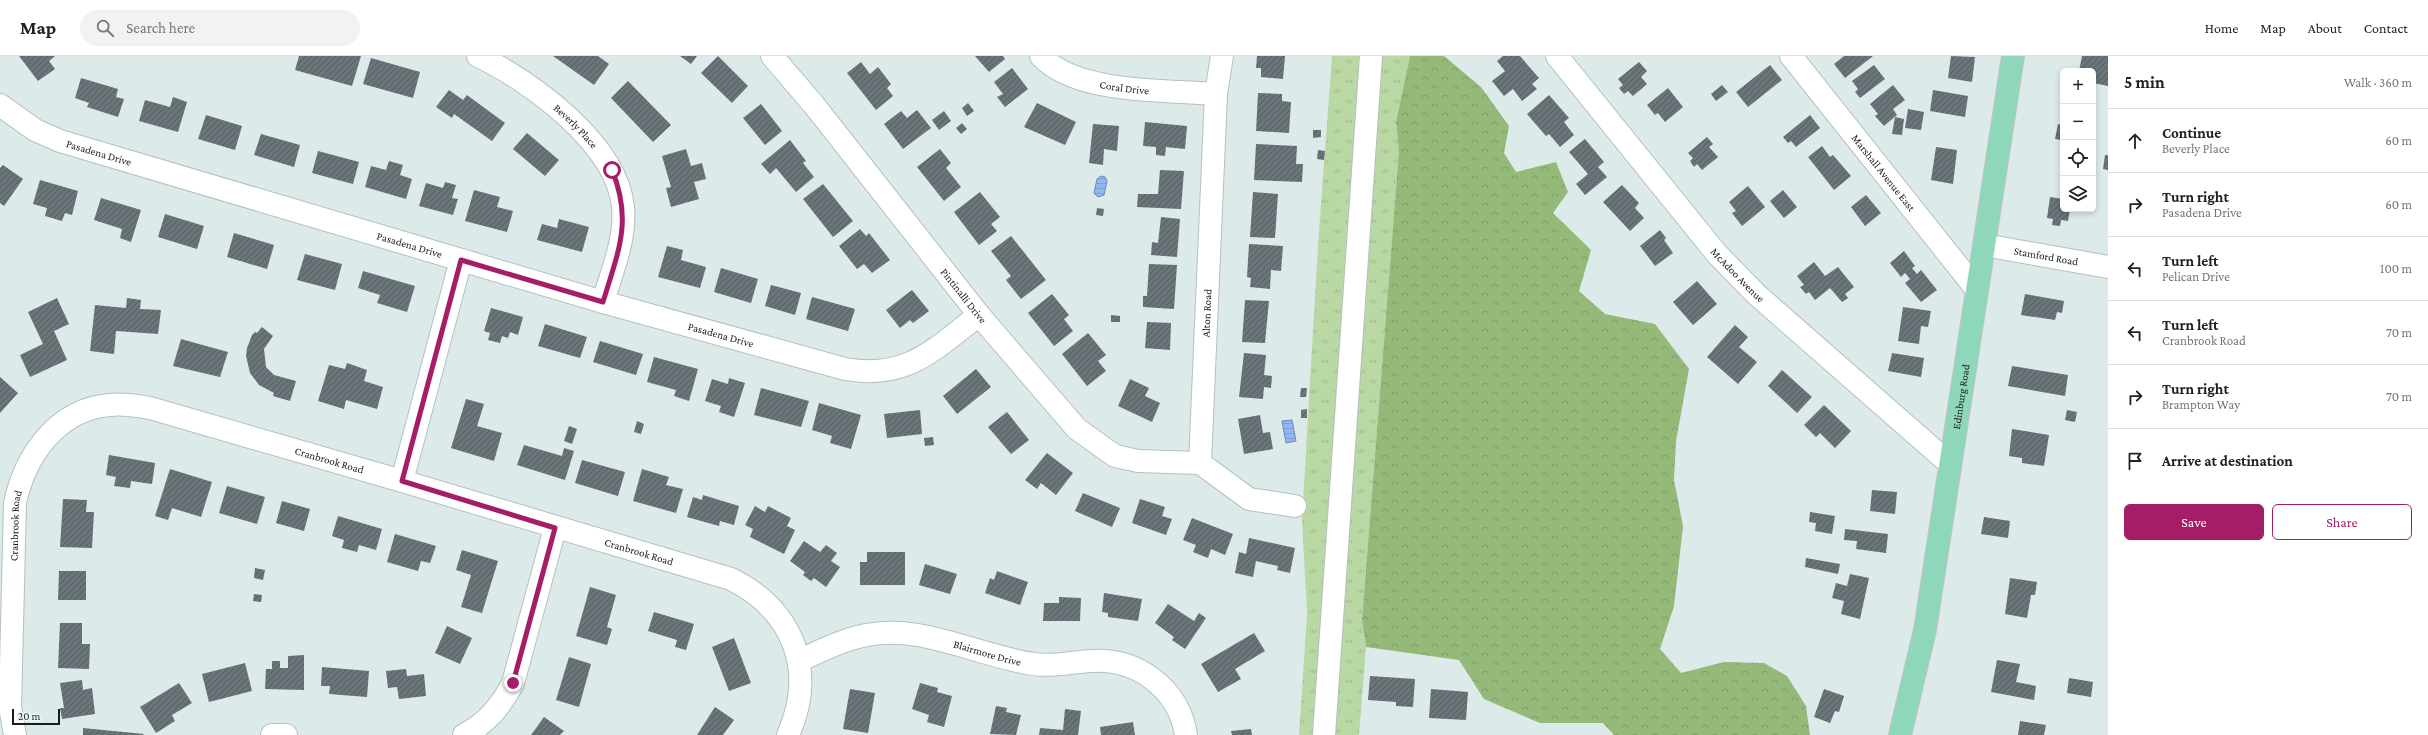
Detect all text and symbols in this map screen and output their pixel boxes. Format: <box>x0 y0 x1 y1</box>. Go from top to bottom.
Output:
search box <box>80 10 360 46</box>
text: Map <box>20 17 56 38</box>
icon: search <box>94 17 116 39</box>
text: Search here <box>126 20 195 36</box>
text: Home <box>2205 20 2238 36</box>
text: Map <box>2260 20 2286 36</box>
text: About <box>2308 20 2342 36</box>
text: Contact <box>2364 20 2408 36</box>
map controls <box>2060 68 2096 212</box>
button: + <box>2060 68 2096 104</box>
text: 5 min <box>2124 73 2165 92</box>
text: Walk · 360 m <box>2344 75 2412 90</box>
street label: Coral Drive <box>1099 78 1150 96</box>
street label: Beverly Place <box>551 101 600 151</box>
button: − <box>2060 104 2096 140</box>
text: Continue <box>2162 125 2221 141</box>
icon: ahead <box>2124 130 2146 152</box>
street label: Marshall Avenue East <box>1850 132 1918 214</box>
text: 60 m <box>2385 133 2412 148</box>
street label: Pasadena Drive <box>65 137 133 168</box>
button: locate <box>2060 140 2096 176</box>
text: Beverly Place <box>2162 141 2230 156</box>
route start <box>603 161 621 179</box>
button: layers <box>2060 176 2096 212</box>
text: Turn right <box>2162 189 2229 205</box>
icon: right <box>2124 194 2146 216</box>
text: 60 m <box>2385 197 2412 212</box>
text: Pasadena Drive <box>2162 205 2242 220</box>
street label: Pasadena Drive <box>376 229 444 260</box>
street label: Stamford Road <box>2013 244 2079 268</box>
street label: McAdoo Avenue <box>1708 246 1767 305</box>
text: Turn left <box>2162 253 2218 269</box>
icon: left <box>2124 258 2146 280</box>
text: 100 m <box>2380 261 2412 276</box>
street label: Pintinalli Drive <box>939 266 989 326</box>
text: Pelican Drive <box>2162 269 2230 284</box>
street label: Alton Road <box>1199 288 1214 338</box>
text: Turn left <box>2162 317 2218 333</box>
street label: Pasadena Drive <box>687 320 755 349</box>
icon: left <box>2124 322 2146 344</box>
text: 70 m <box>2386 325 2412 340</box>
text: Cranbrook Road <box>2162 333 2246 348</box>
street label: Edinburg Road <box>1950 363 1972 430</box>
text: Turn right <box>2162 381 2229 397</box>
icon: right <box>2124 386 2146 408</box>
text: 70 m <box>2386 389 2412 404</box>
text: Brampton Way <box>2162 397 2240 412</box>
street label: Cranbrook Road <box>294 444 365 476</box>
icon: arrive <box>2124 450 2146 472</box>
text: Arrive at destination <box>2162 453 2293 469</box>
street label: Cranbrook Road <box>8 489 24 561</box>
button: Save <box>2124 504 2264 540</box>
button: Share <box>2272 504 2412 540</box>
street label: Cranbrook Road <box>603 536 675 568</box>
street label: Blairmore Drive <box>952 638 1022 668</box>
route end <box>504 674 522 692</box>
scale bar <box>12 707 60 726</box>
text: 20 m <box>18 710 40 722</box>

